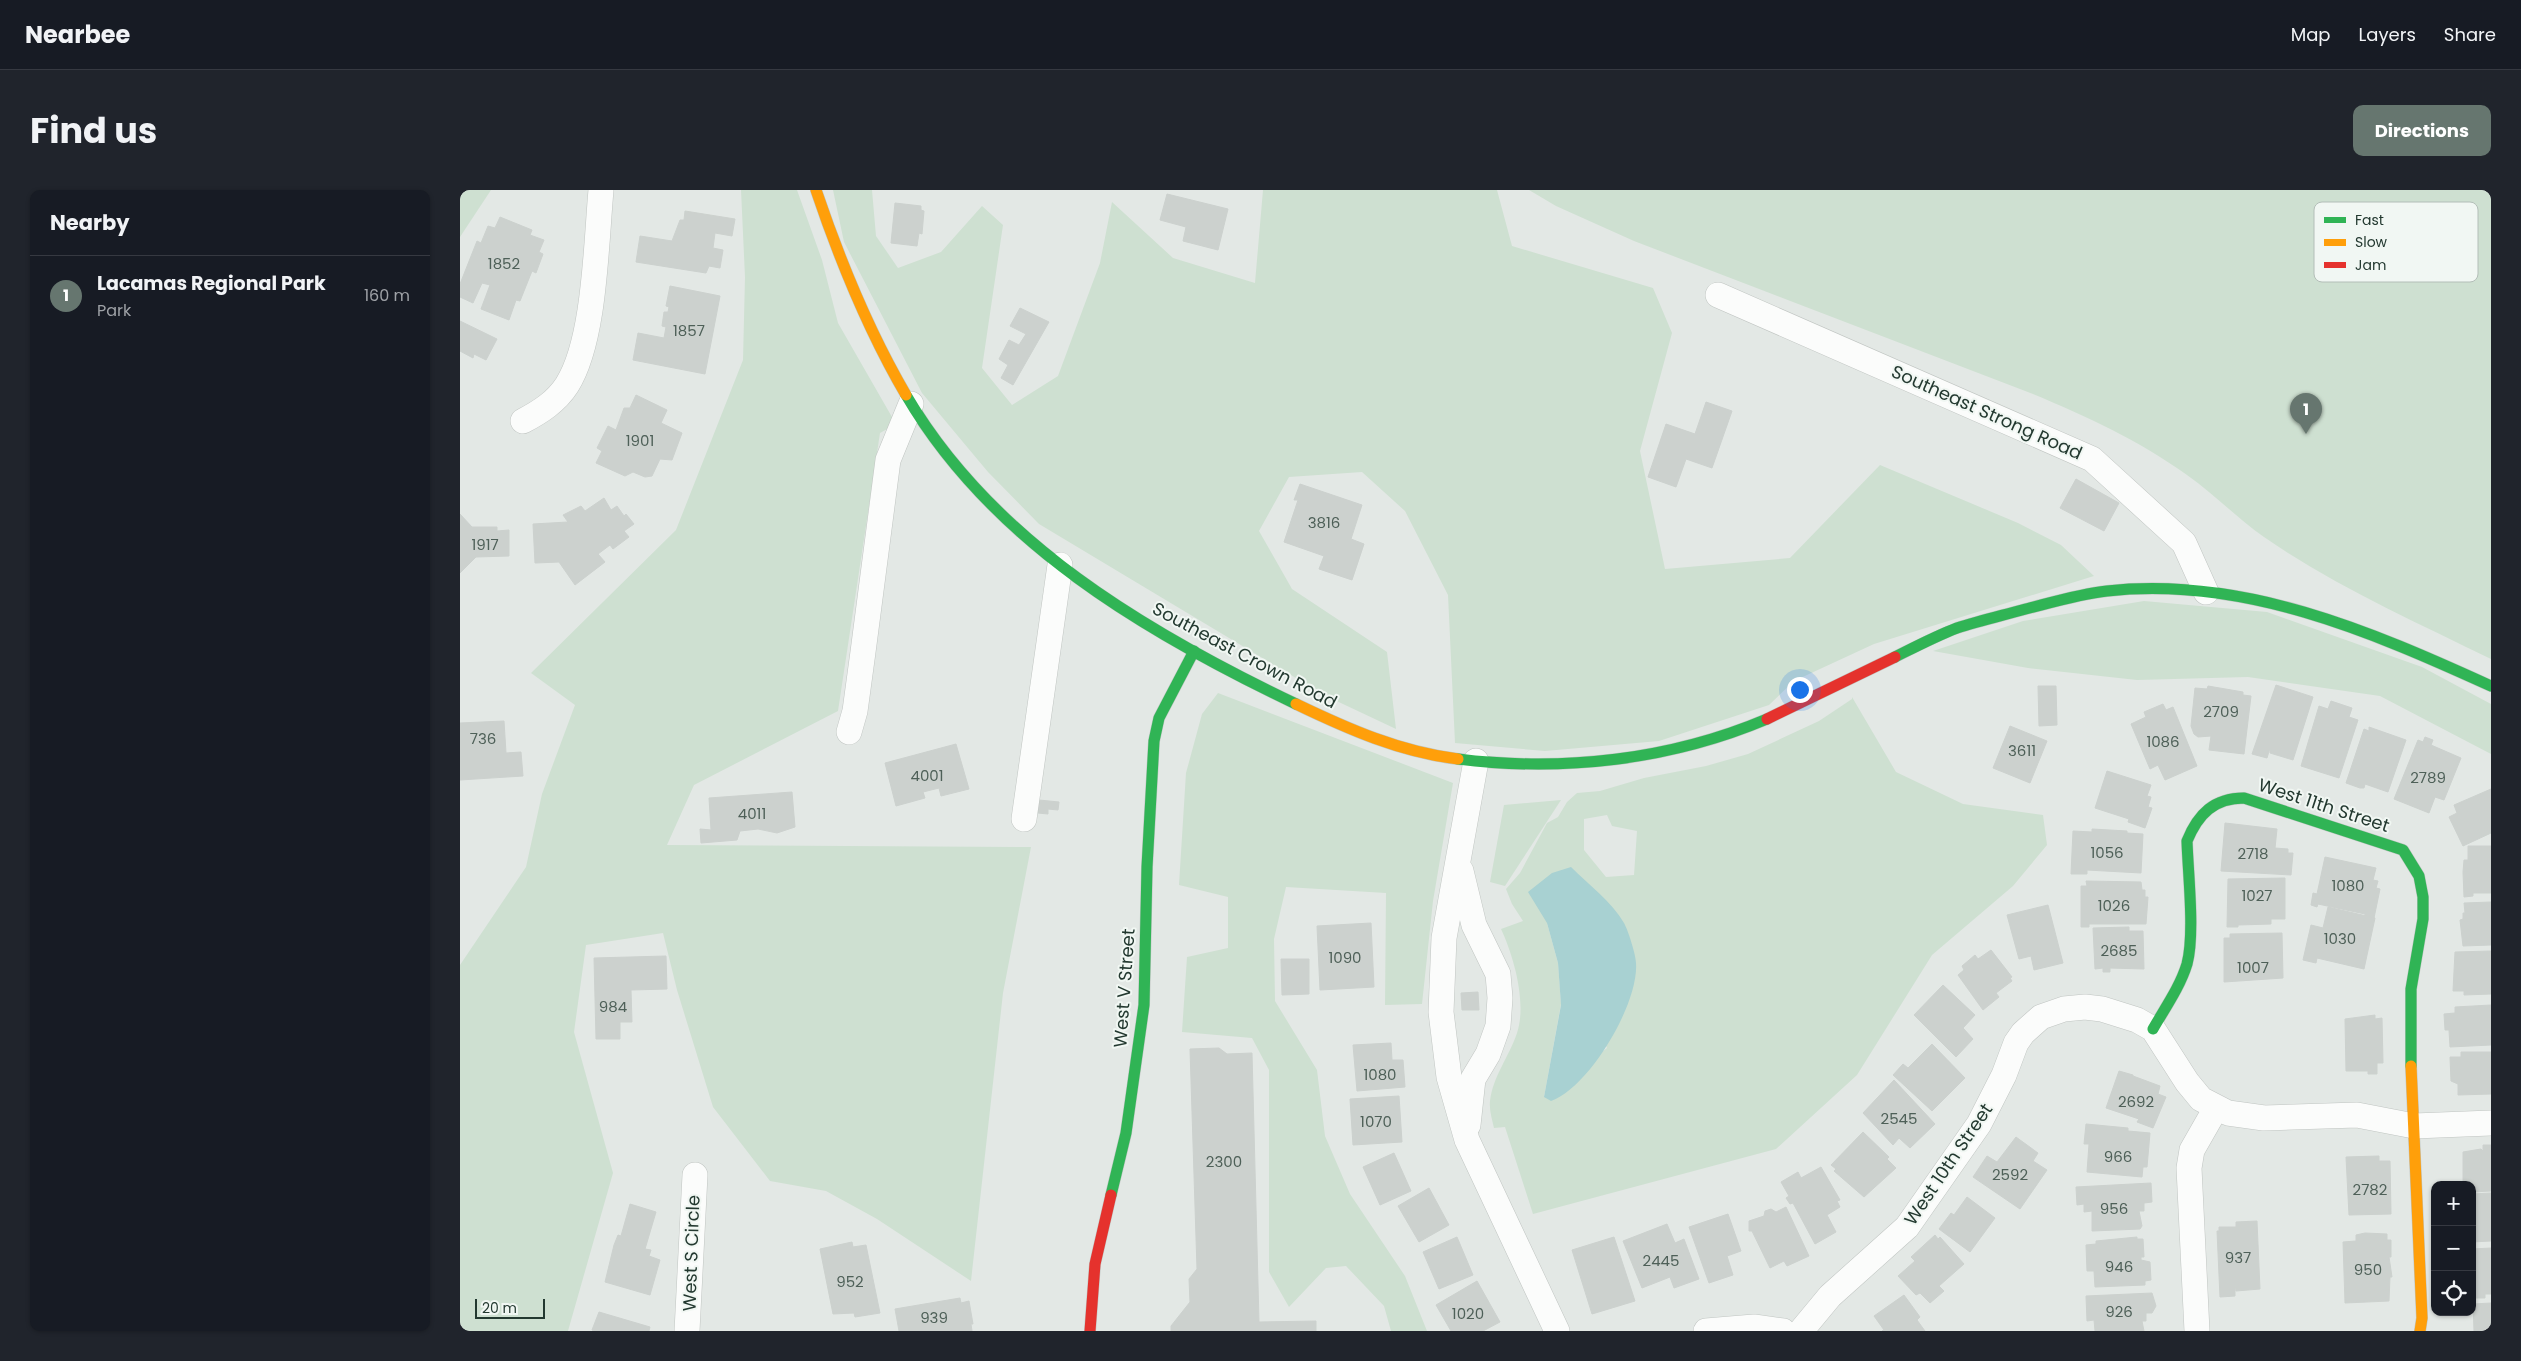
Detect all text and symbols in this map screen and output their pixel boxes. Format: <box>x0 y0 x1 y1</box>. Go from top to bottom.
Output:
text: Nearbee <box>25 18 130 51</box>
text: Map <box>2291 22 2331 47</box>
text: Layers <box>2359 22 2416 47</box>
text: Share <box>2444 22 2496 47</box>
button: Directions <box>2353 105 2491 156</box>
text: Find us <box>30 106 157 155</box>
legend <box>2314 202 2478 282</box>
text: Nearby <box>50 208 130 237</box>
text: Fast <box>2355 210 2384 230</box>
text: Slow <box>2355 232 2388 252</box>
house number: 1852 <box>488 253 520 274</box>
text: Jam <box>2355 255 2386 275</box>
text: Lacamas Regional Park <box>97 270 326 297</box>
text: 1 <box>63 284 69 307</box>
text: 160 m <box>364 284 410 307</box>
text: Park <box>97 299 131 322</box>
house number: 1857 <box>673 320 705 341</box>
street label: Southeast Strong Road <box>1888 359 2086 465</box>
pin: 1 <box>2290 393 2322 434</box>
house number: 1901 <box>626 430 654 451</box>
house number: 3816 <box>1308 512 1340 533</box>
house number: 1917 <box>471 534 499 555</box>
street label: Southeast Crown Road <box>1148 596 1342 714</box>
your location <box>1787 677 1813 703</box>
house number: 2709 <box>2203 701 2239 722</box>
house number: 736 <box>470 728 496 749</box>
house number: 1086 <box>2146 731 2180 752</box>
house number: 3611 <box>2008 740 2036 761</box>
house number: 4001 <box>910 765 944 786</box>
house number: 2789 <box>2410 767 2446 788</box>
street label: West 11th Street <box>2255 772 2393 838</box>
house number: 4011 <box>738 803 766 824</box>
house number: 1056 <box>2090 842 2124 863</box>
house number: 2718 <box>2237 843 2269 864</box>
house number: 1080 <box>2331 875 2365 896</box>
house number: 1027 <box>2241 885 2273 906</box>
house number: 1026 <box>2098 895 2130 916</box>
street label: West V Street <box>1107 928 1141 1048</box>
house number: 1030 <box>2324 928 2356 949</box>
house number: 2685 <box>2100 940 2138 961</box>
house number: 1090 <box>1328 947 1362 968</box>
house number: 1007 <box>2237 957 2269 978</box>
house number: 984 <box>599 996 627 1017</box>
house number: 1080 <box>1363 1064 1397 1085</box>
house number: 2692 <box>2118 1091 2154 1112</box>
street label: West 10th Street <box>1898 1098 1998 1230</box>
house number: 2545 <box>1881 1108 1917 1129</box>
house number: 1070 <box>1360 1111 1392 1132</box>
house number: 966 <box>2104 1146 2132 1167</box>
house number: 2300 <box>1206 1151 1242 1172</box>
house number: 2592 <box>1992 1164 2028 1185</box>
house number: 2782 <box>2353 1179 2387 1200</box>
map controls <box>2431 1181 2476 1316</box>
button: + <box>2431 1181 2476 1226</box>
street label: West S Circle <box>676 1194 706 1312</box>
house number: 956 <box>2100 1198 2128 1219</box>
button: − <box>2431 1226 2476 1271</box>
house number: 937 <box>2225 1247 2251 1268</box>
house number: 2445 <box>1643 1250 1679 1271</box>
house number: 946 <box>2105 1256 2133 1277</box>
house number: 950 <box>2354 1259 2382 1280</box>
house number: 952 <box>836 1271 864 1292</box>
button: locate <box>2431 1271 2476 1316</box>
scale bar <box>475 1296 545 1319</box>
text: 20 m <box>482 1298 517 1318</box>
house number: 926 <box>2105 1301 2133 1322</box>
house number: 1020 <box>1452 1303 1484 1324</box>
house number: 939 <box>920 1307 948 1328</box>

